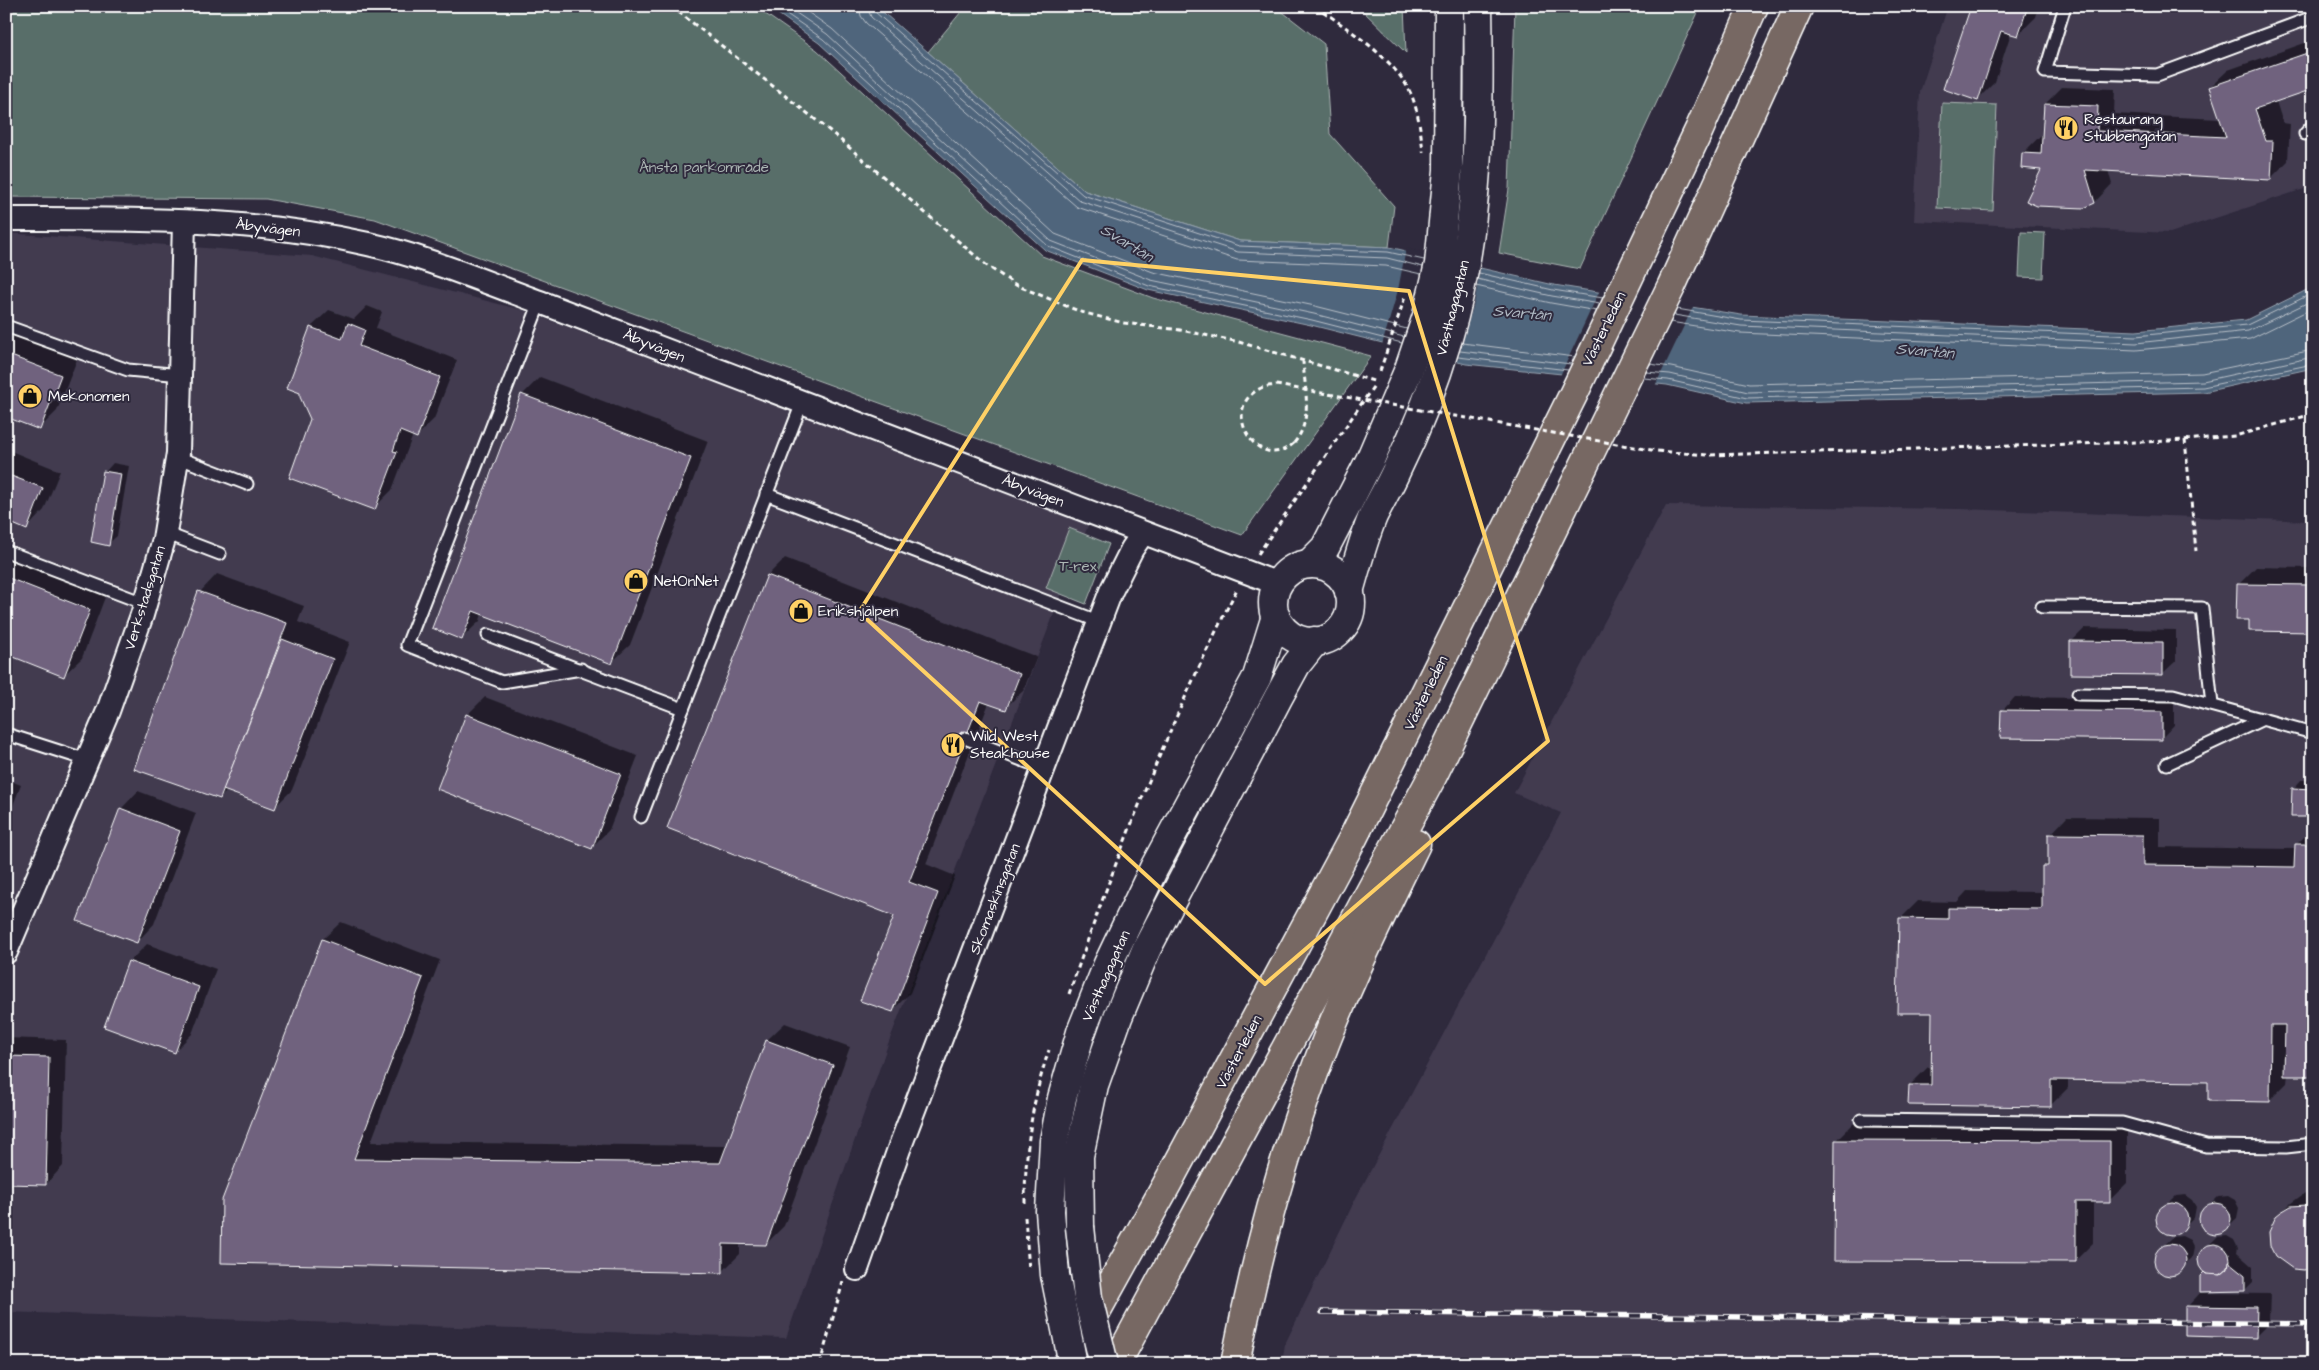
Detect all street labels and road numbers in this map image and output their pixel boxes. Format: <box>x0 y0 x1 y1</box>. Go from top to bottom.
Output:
street label: Åbyvägen <box>234 214 302 243</box>
street label: Västhagagatan <box>1431 258 1476 358</box>
street label: Västerleden <box>1577 288 1631 370</box>
street label: Åbyvägen <box>620 324 689 369</box>
street label: Åbyvägen <box>999 470 1068 514</box>
street label: Verkstadsgatan <box>119 543 172 653</box>
street label: Västerleden <box>1399 652 1453 734</box>
street label: Skomaskinsgatan <box>964 840 1027 958</box>
street label: Västhagagatan <box>1077 927 1137 1025</box>
street label: Västerleden <box>1211 1011 1267 1093</box>

